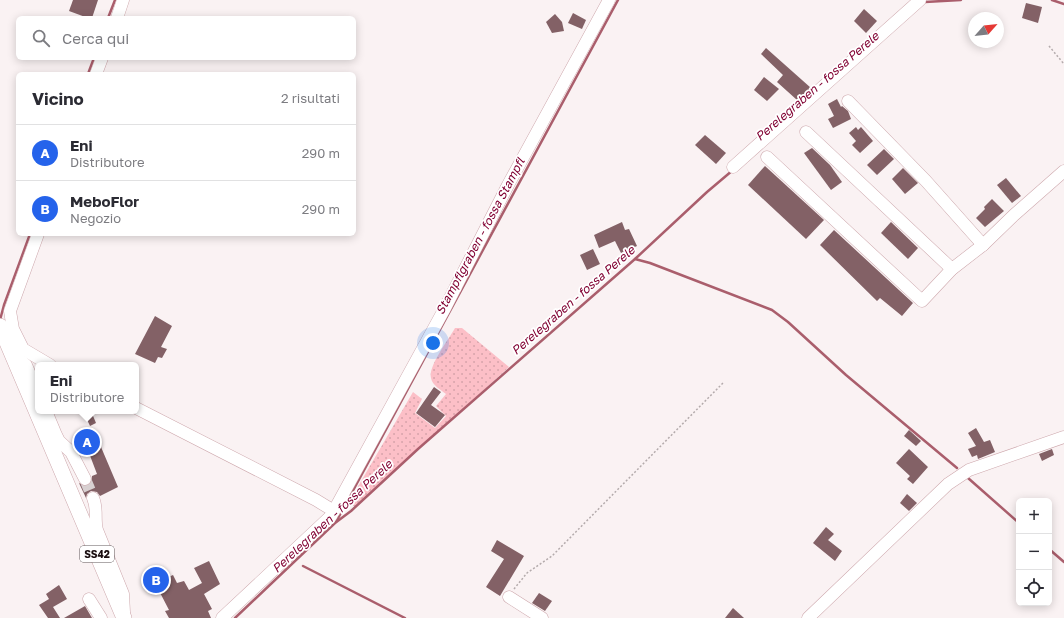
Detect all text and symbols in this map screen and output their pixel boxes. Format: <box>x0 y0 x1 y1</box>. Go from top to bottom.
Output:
north arrow <box>968 12 1004 48</box>
search box <box>16 16 356 60</box>
icon: search <box>30 27 52 49</box>
water label: Perelegraben - fossa Perele <box>752 28 883 144</box>
text: Cerca qui <box>62 29 129 47</box>
text: Vicino <box>32 88 84 109</box>
text: 2 risultati <box>281 90 340 106</box>
text: Eni <box>70 136 93 154</box>
text: A <box>40 145 50 161</box>
text: 290 m <box>302 145 340 161</box>
text: Distributore <box>70 154 145 170</box>
water label: Stampflgraben - fossa Stampfl <box>432 154 528 317</box>
text: MeboFlor <box>70 192 139 210</box>
text: B <box>40 201 50 217</box>
text: 290 m <box>302 201 340 217</box>
text: Negozio <box>70 210 121 226</box>
water label: Perelegraben - fossa Perele <box>508 242 639 358</box>
your location <box>423 333 443 353</box>
popup <box>35 362 139 414</box>
text: Eni <box>50 371 72 389</box>
text: Distributore <box>50 389 124 405</box>
pin: A <box>74 427 100 457</box>
water label: Perelegraben - fossa Perele <box>269 456 396 576</box>
map controls <box>1016 498 1052 606</box>
button: + <box>1016 498 1052 534</box>
button: − <box>1016 534 1052 570</box>
road number: SS42 <box>80 546 114 562</box>
pin: B <box>143 565 169 595</box>
button: locate <box>1016 570 1052 606</box>

